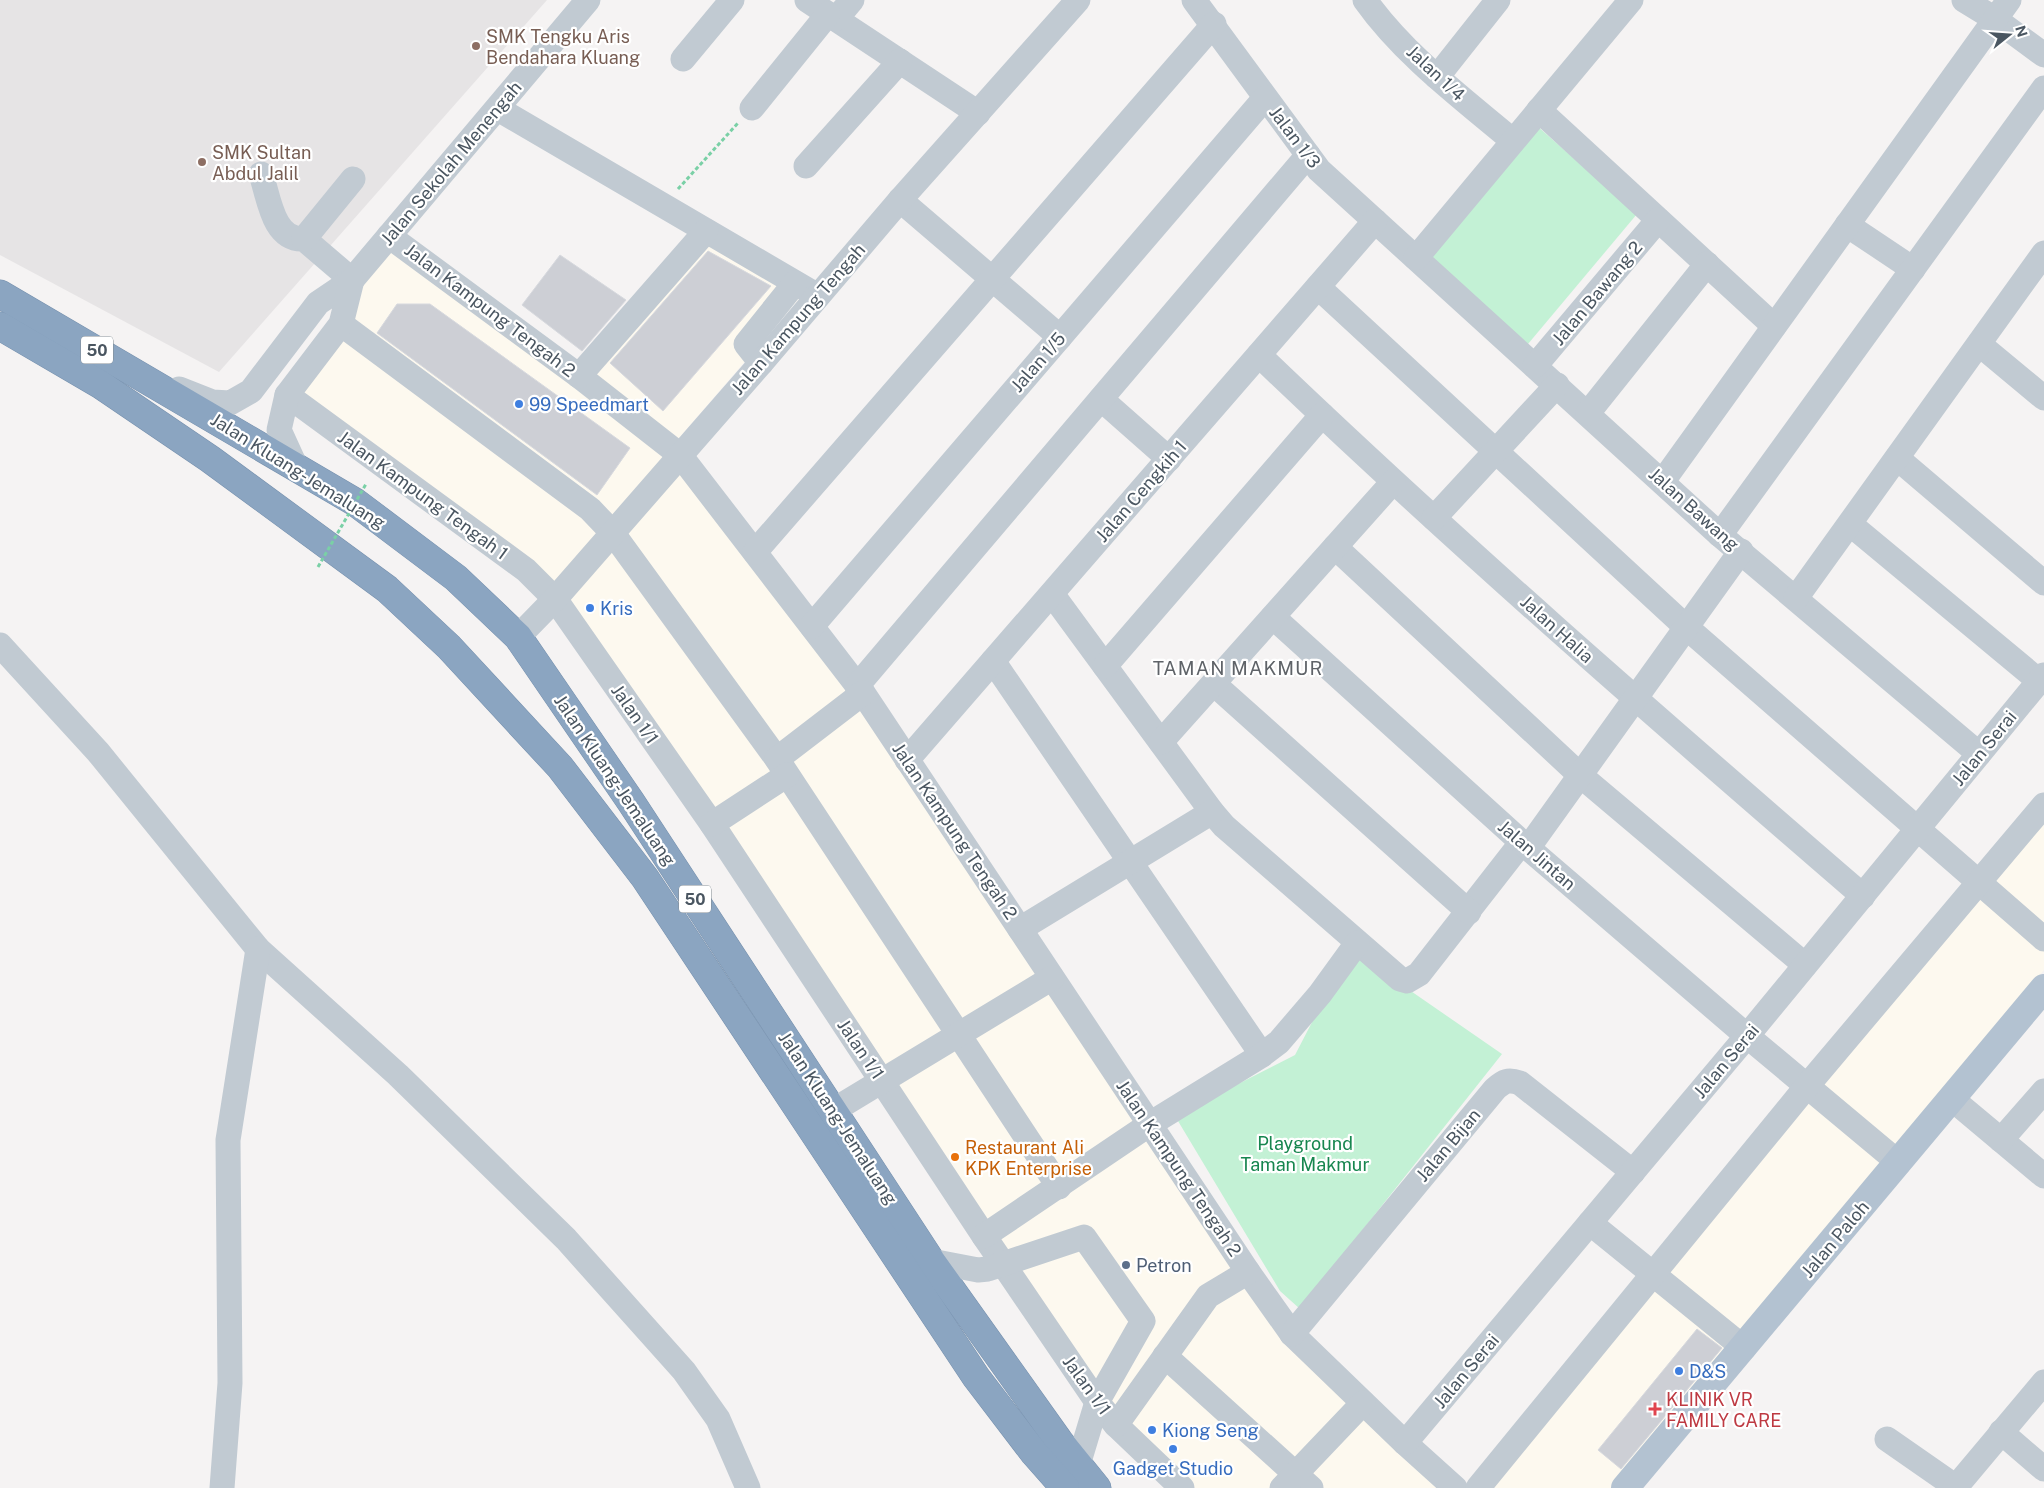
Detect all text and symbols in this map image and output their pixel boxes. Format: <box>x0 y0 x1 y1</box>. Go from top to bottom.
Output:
north arrow <box>1984 10 2034 60</box>
text: N <box>2012 24 2031 39</box>
place label: SMK Tengku Aris Bendahara Kluang <box>486 26 640 68</box>
marker: SMK Tengku Aris Bendahara Kluang <box>470 40 482 52</box>
street label: Jalan 1/4 <box>1403 41 1469 105</box>
street label: Jalan Sekolah Menengah <box>376 77 526 249</box>
street label: Jalan 1/3 <box>1265 102 1325 172</box>
place label: SMK Sultan Abdul Jalil <box>212 142 311 184</box>
marker: SMK Sultan Abdul Jalil <box>196 156 208 168</box>
street label: Jalan Bawang 2 <box>1547 237 1647 349</box>
street label: Jalan Kampung Tengah 2 <box>401 239 579 381</box>
street label: Jalan Kampung Tengah <box>727 239 869 399</box>
street label: Jalan 1/5 <box>1006 328 1070 396</box>
road number: 50 <box>81 336 113 364</box>
place label: 99 Speedmart <box>529 394 649 415</box>
marker: 99 Speedmart <box>513 398 525 410</box>
street label: Jalan Kluang-Jemaluang <box>207 409 389 533</box>
street label: Jalan Kampung Tengah 1 <box>334 426 512 564</box>
street label: Jalan Cengkih 1 <box>1091 436 1191 546</box>
street label: Jalan Bawang <box>1645 463 1743 555</box>
street label: Jalan Halia <box>1516 591 1598 667</box>
place label: Kris <box>600 598 633 619</box>
marker: Kris <box>584 602 596 614</box>
district label: TAMAN MAKMUR <box>1153 657 1323 679</box>
street label: Jalan 1/1 <box>607 680 663 748</box>
street label: Jalan Kluang-Jemaluang <box>550 690 680 870</box>
street label: Jalan Serai <box>1947 706 2021 790</box>
street label: Jalan Kampung Tengah 2 <box>888 739 1022 923</box>
street label: Jalan Jintan <box>1494 816 1580 894</box>
road number: 50 <box>679 886 711 912</box>
street label: Jalan 1/1 <box>833 1015 889 1083</box>
street label: Jalan Serai <box>1689 1020 1763 1102</box>
street label: Jalan Kluang-Jemaluang <box>774 1028 902 1208</box>
street label: Jalan Kampung Tengah 2 <box>1112 1076 1246 1260</box>
street label: Jalan Bijan <box>1411 1104 1485 1186</box>
park label: Playground Taman Makmur <box>1241 1133 1369 1175</box>
place label: Restaurant Ali KPK Enterprise <box>965 1137 1092 1179</box>
marker: Restaurant Ali KPK Enterprise <box>949 1151 961 1163</box>
street label: Jalan Paloh <box>1797 1196 1873 1282</box>
place label: Petron <box>1136 1255 1192 1276</box>
marker: Petron <box>1120 1259 1132 1271</box>
street label: Jalan Serai <box>1429 1330 1503 1412</box>
street label: Jalan 1/1 <box>1059 1351 1115 1419</box>
place label: D&S <box>1689 1361 1726 1382</box>
marker: D&S <box>1673 1365 1685 1377</box>
place label: KLINIK VR FAMILY CARE <box>1666 1389 1781 1431</box>
marker: KLINIK VR FAMILY CARE <box>1648 1402 1662 1416</box>
place label: Kiong Seng <box>1162 1420 1259 1441</box>
marker: Kiong Seng <box>1146 1424 1158 1436</box>
marker: Gadget Studio <box>1167 1443 1179 1455</box>
place label: Gadget Studio <box>1113 1458 1233 1479</box>

